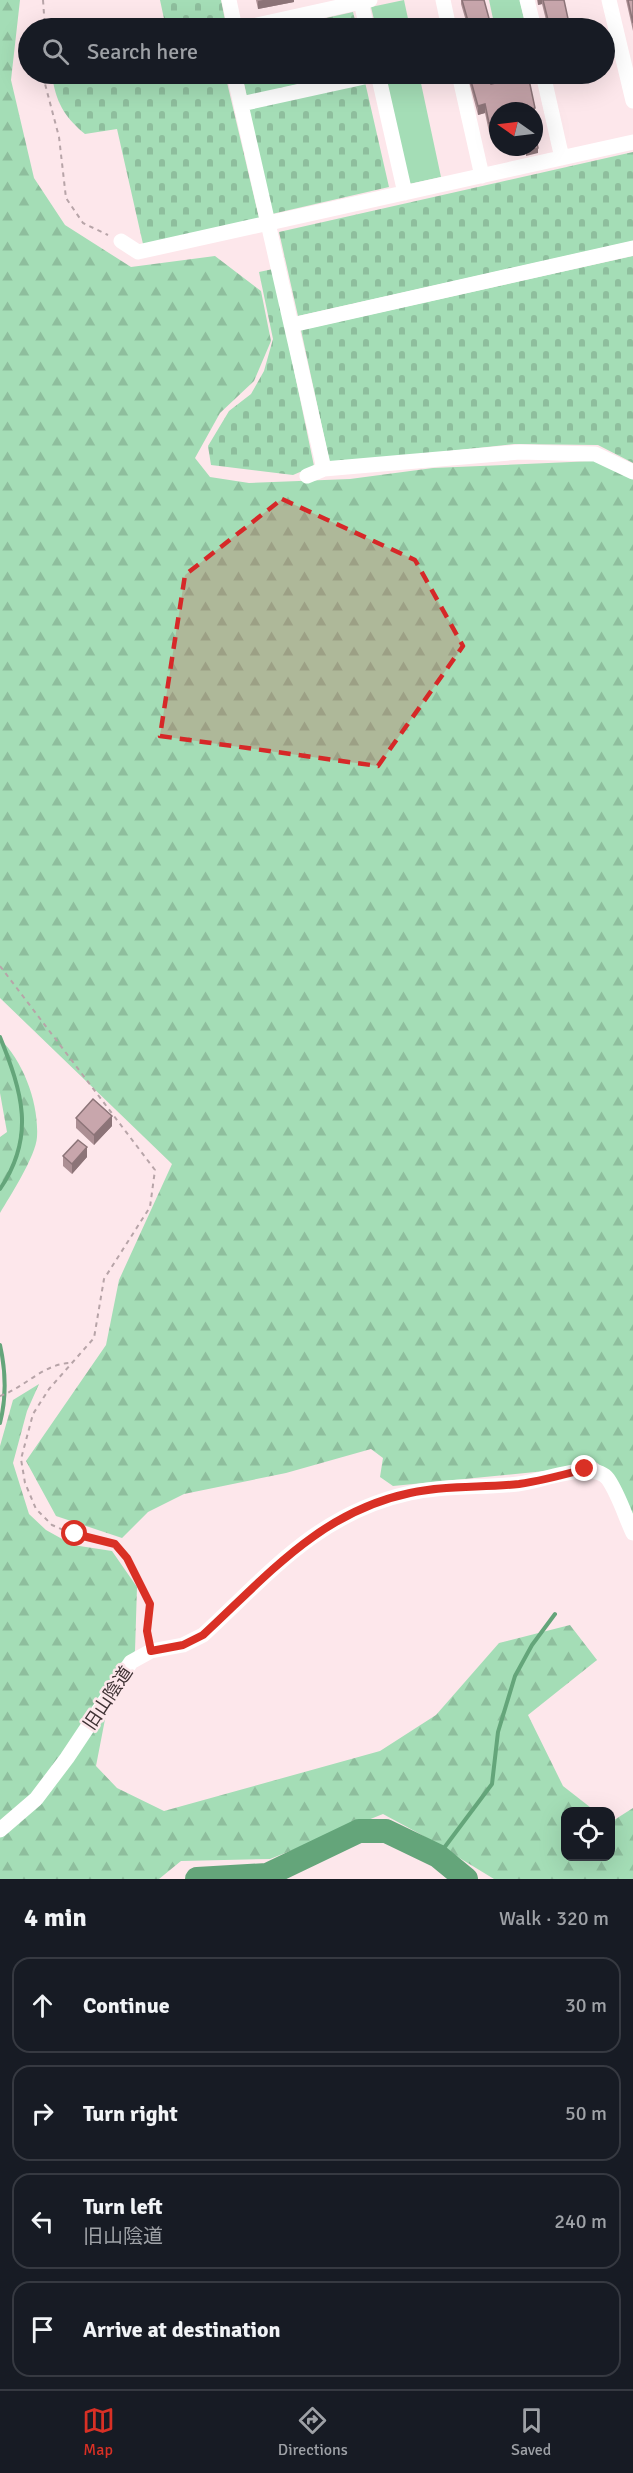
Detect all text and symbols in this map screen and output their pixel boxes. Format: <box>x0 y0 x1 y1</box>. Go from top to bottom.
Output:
search box <box>18 18 615 84</box>
icon: search <box>39 35 72 68</box>
text: Search here <box>87 38 198 65</box>
north arrow <box>489 102 543 156</box>
route end <box>571 1455 597 1481</box>
route start <box>61 1520 87 1546</box>
street label: 旧山陰道 <box>79 1662 137 1734</box>
map controls <box>561 1807 615 1861</box>
button: locate <box>561 1807 615 1861</box>
text: 4 min <box>24 1902 87 1934</box>
text: Walk · 320 m <box>499 1906 609 1931</box>
icon: ahead <box>26 1989 59 2022</box>
text: Continue <box>83 1992 170 2019</box>
text: 30 m <box>565 1993 607 2018</box>
icon: right <box>26 2097 59 2130</box>
text: Turn right <box>83 2100 178 2127</box>
text: 50 m <box>565 2101 607 2126</box>
text: Turn left <box>83 2193 163 2220</box>
icon: left <box>26 2205 59 2238</box>
text: 240 m <box>554 2209 607 2234</box>
text: 旧山陰道 <box>83 2224 163 2249</box>
icon: arrive <box>26 2313 59 2346</box>
text: Arrive at destination <box>83 2316 280 2343</box>
tab: Map <box>82 2404 115 2460</box>
tab: Directions <box>278 2404 348 2460</box>
tab: Saved <box>511 2404 551 2460</box>

